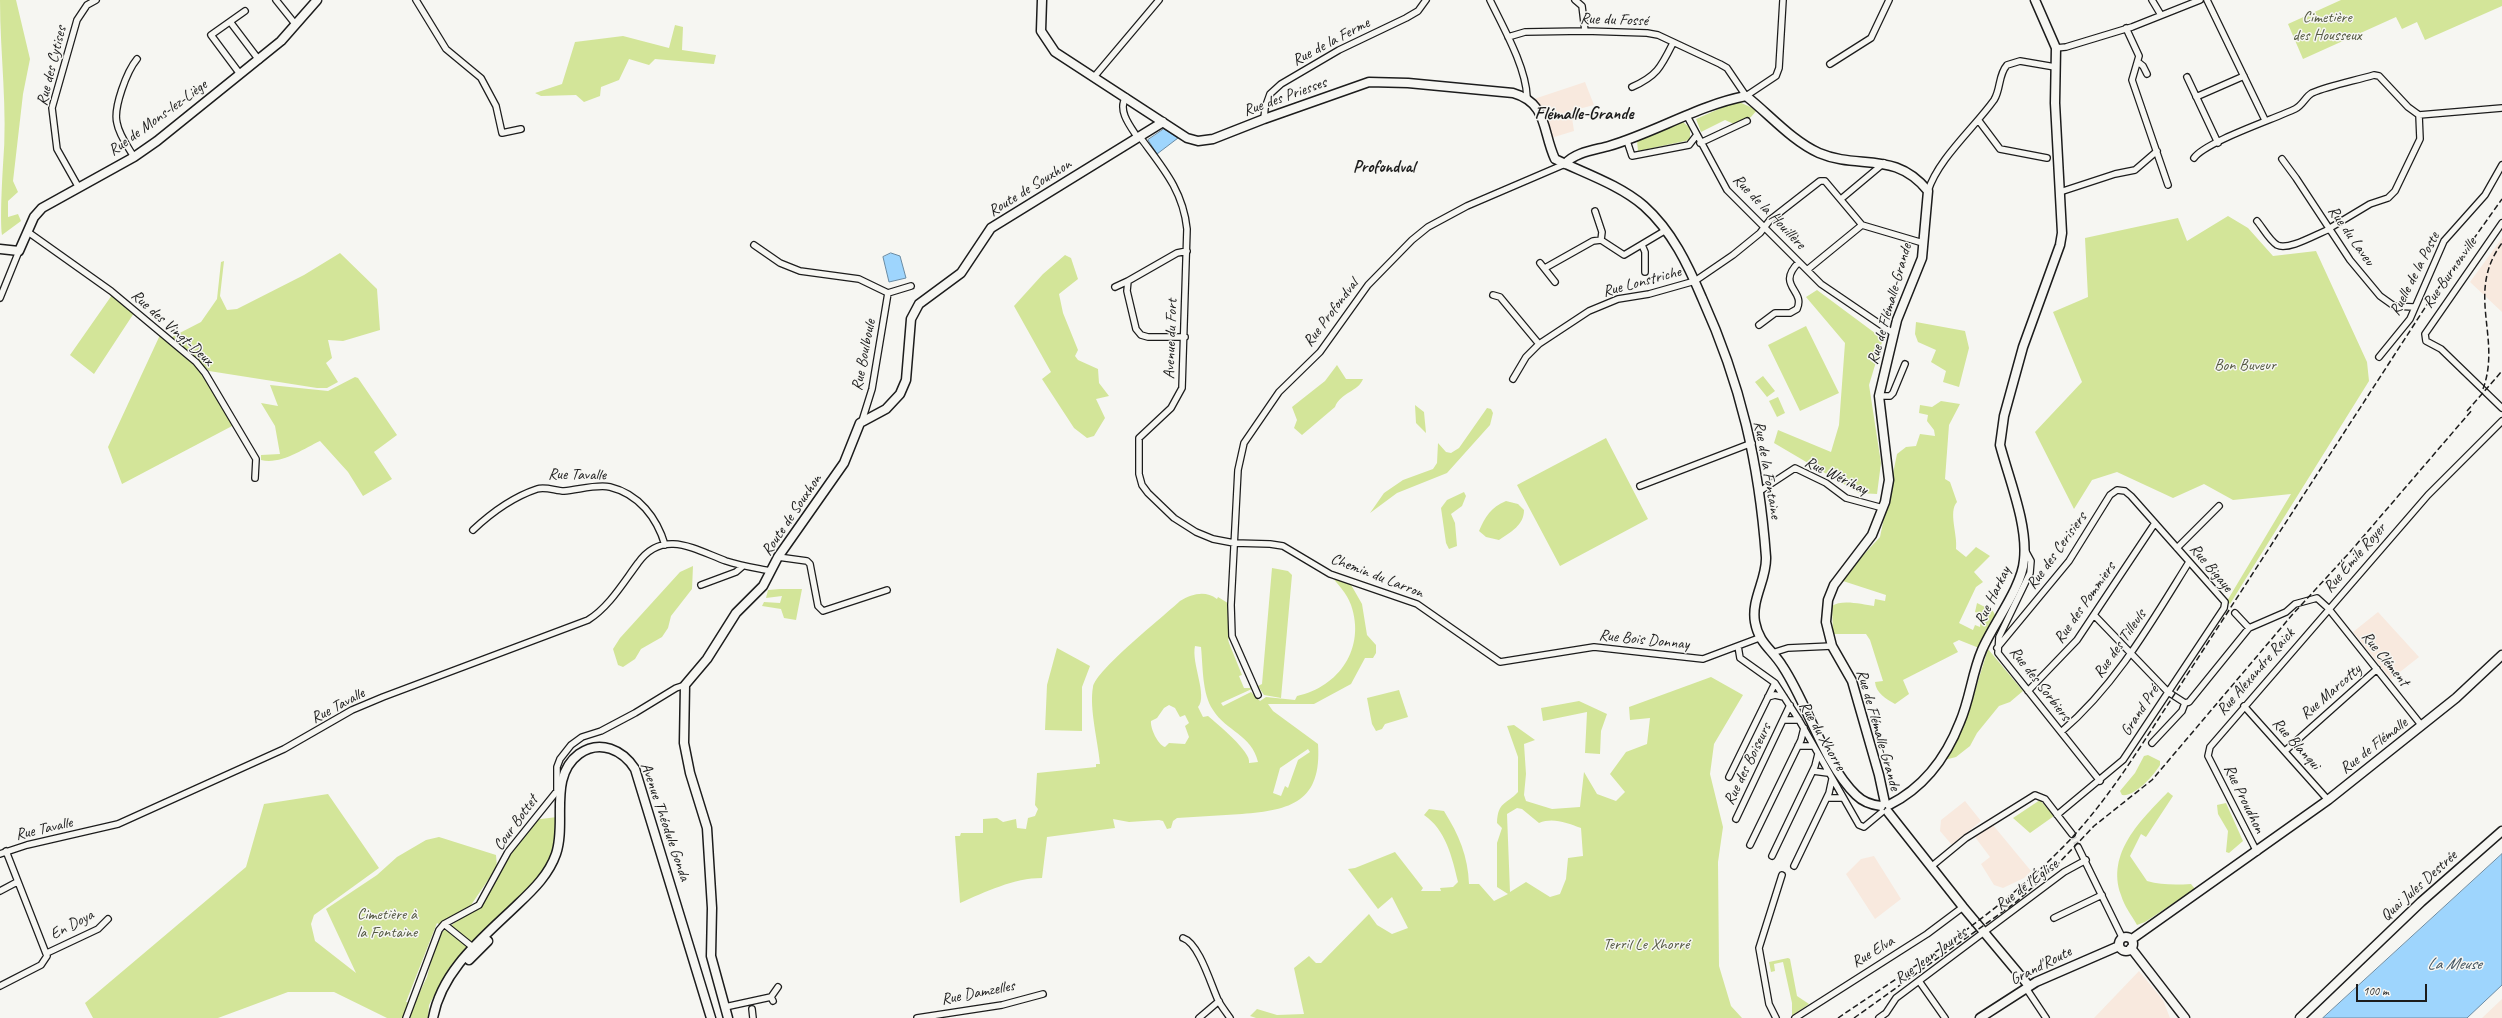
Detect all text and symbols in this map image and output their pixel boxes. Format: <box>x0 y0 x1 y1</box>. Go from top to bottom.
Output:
park label: Cimetière des Housseux <box>2293 8 2361 46</box>
street label: Rue du Fossé <box>1580 9 1648 31</box>
street label: Rue de la Ferme <box>1289 14 1373 70</box>
street label: Rue des Cytises <box>33 24 71 108</box>
street label: Rue des Priesses <box>1241 73 1329 121</box>
street label: Rue de Mons-lez-Liège <box>105 76 211 160</box>
district label: Flémalle-Grande <box>1534 103 1634 125</box>
street label: Route de Souxhon <box>985 155 1075 221</box>
district label: Profondval <box>1353 158 1415 178</box>
street label: Rue de la Houillère <box>1728 170 1810 254</box>
street label: Rue du Laveu <box>2323 202 2379 270</box>
street label: Ruelle de la Poste <box>2386 229 2444 319</box>
street label: Rue Burnonville <box>2419 234 2481 312</box>
street label: Rue de Flémalle-Grande <box>1864 241 1916 367</box>
street label: Rue Lonstriche <box>1601 262 1683 302</box>
street label: Rue Profondval <box>1299 275 1363 351</box>
street label: Rue des Vingt-Deux <box>127 286 217 370</box>
street label: Avenue du Fort <box>1160 299 1182 379</box>
street label: Rue Boulboule <box>848 318 880 392</box>
park label: Bon Buveur <box>2214 356 2276 376</box>
street label: Rue de la Fontaine <box>1749 420 1785 520</box>
street label: Rue Wérihay <box>1801 453 1871 499</box>
street label: Rue Tavalle <box>548 465 606 485</box>
street label: Route de Souxhon <box>758 470 826 560</box>
street label: Rue des Cerisiers <box>2023 509 2091 593</box>
street label: Rue Émile Royer <box>2320 519 2390 597</box>
street label: Rue Bigaye <box>2185 540 2237 596</box>
street label: Chemin du Larron <box>1328 549 1426 603</box>
street label: Rue des Pommiers <box>2050 559 2120 647</box>
street label: Rue Harkay <box>1971 564 2015 628</box>
street label: Rue des Tilleuls <box>2090 606 2150 682</box>
street label: Rue Alexandre Raick <box>2213 624 2299 720</box>
street label: Rue Bois Donnay <box>1598 626 1690 654</box>
street label: Rue Clément <box>2357 628 2413 690</box>
street label: Rue des Sorbiers <box>2005 643 2075 725</box>
street label: Rue Marcotty <box>2297 660 2365 724</box>
street label: Rue de Flémalle-Grande <box>1852 667 1904 793</box>
street label: Grand Pré <box>2117 682 2163 740</box>
street label: Rue Tavalle <box>308 684 368 728</box>
street label: Rue du Xhorre <box>1794 698 1850 774</box>
street label: Rue Blanqui <box>2268 714 2324 774</box>
street label: Rue de Flémalle <box>2336 714 2412 778</box>
street label: Rue des Boiseurs <box>1720 720 1776 808</box>
street label: Avenue Théodule Gonda <box>636 760 694 884</box>
street label: Rue Proudhon <box>2219 761 2269 837</box>
street label: Cour Bottet <box>489 792 543 854</box>
street label: Rue Tavalle <box>14 813 74 845</box>
street label: Quai Jules Destrée <box>2377 847 2461 925</box>
street label: Rue de l'Église <box>1992 855 2062 915</box>
park label: Cimetière à la Fontaine <box>357 905 417 943</box>
street label: En Doya <box>47 906 97 944</box>
street label: Rue Jean Jaurès <box>1891 923 1971 989</box>
street label: Rue Elva <box>1848 932 1898 972</box>
park label: Terril Le Xhorré <box>1603 935 1689 955</box>
street label: Grand'Route <box>2007 942 2075 990</box>
water label: La Meuse <box>2427 955 2481 975</box>
street label: Rue Damzelles <box>940 976 1016 1010</box>
scale bar <box>2358 976 2429 1002</box>
text: 100 m <box>2363 983 2389 999</box>

